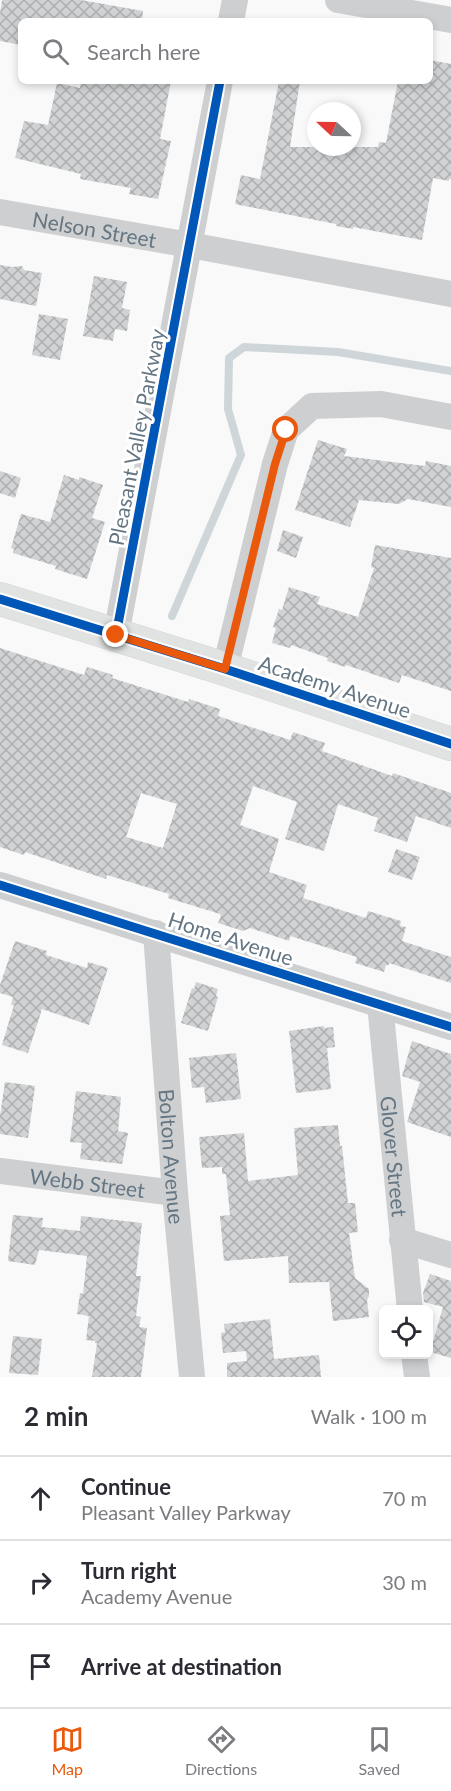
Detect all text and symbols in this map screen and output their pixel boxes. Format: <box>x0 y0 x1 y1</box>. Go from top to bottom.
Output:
search box <box>18 18 433 84</box>
icon: search <box>39 35 72 68</box>
text: Search here <box>87 38 200 65</box>
north arrow <box>307 102 361 156</box>
street label: Nelson Street <box>31 205 159 252</box>
street label: Pleasant Valley Parkway <box>103 326 169 547</box>
route start <box>272 416 298 442</box>
route end <box>102 621 128 647</box>
street label: Academy Avenue <box>256 650 414 722</box>
street label: Home Avenue <box>165 906 297 970</box>
street label: Bolton Avenue <box>155 1088 190 1225</box>
street label: Glover Street <box>377 1095 413 1218</box>
street label: Webb Street <box>28 1162 147 1202</box>
map controls <box>379 1305 433 1359</box>
button: locate <box>379 1305 433 1359</box>
text: 2 min <box>24 1400 88 1432</box>
text: Walk · 100 m <box>311 1404 427 1428</box>
text: Continue <box>81 1473 171 1500</box>
icon: ahead <box>24 1482 57 1515</box>
text: 70 m <box>382 1486 427 1510</box>
text: Pleasant Valley Parkway <box>81 1500 291 1524</box>
text: Turn right <box>81 1557 176 1584</box>
icon: right <box>24 1566 57 1599</box>
text: 30 m <box>382 1570 427 1594</box>
text: Academy Avenue <box>81 1584 232 1608</box>
icon: arrive <box>24 1650 57 1683</box>
text: Arrive at destination <box>81 1653 282 1680</box>
tab: Map <box>51 1723 84 1778</box>
tab: Directions <box>185 1723 257 1778</box>
tab: Saved <box>359 1723 400 1778</box>

